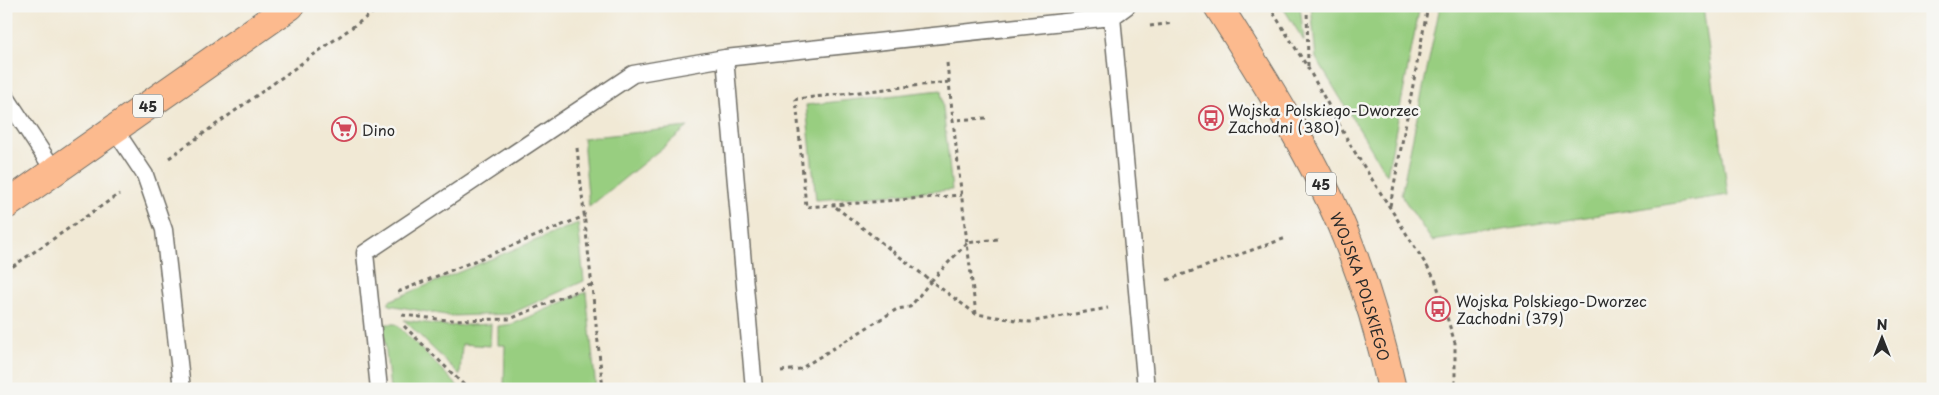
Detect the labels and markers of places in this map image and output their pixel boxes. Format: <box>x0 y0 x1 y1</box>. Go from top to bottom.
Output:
place label: Wojska Polskiego-Dworzec Zachodni (380) <box>1228 98 1419 138</box>
bus stop icon: Wojska Polskiego-Dworzec Zachodni (380) <box>1198 105 1224 131</box>
supermarket icon: Dino <box>331 116 357 142</box>
place label: Dino <box>362 118 395 141</box>
place label: Wojska Polskiego-Dworzec Zachodni (379) <box>1456 289 1647 329</box>
bus stop icon: Wojska Polskiego-Dworzec Zachodni (379) <box>1425 296 1451 322</box>

